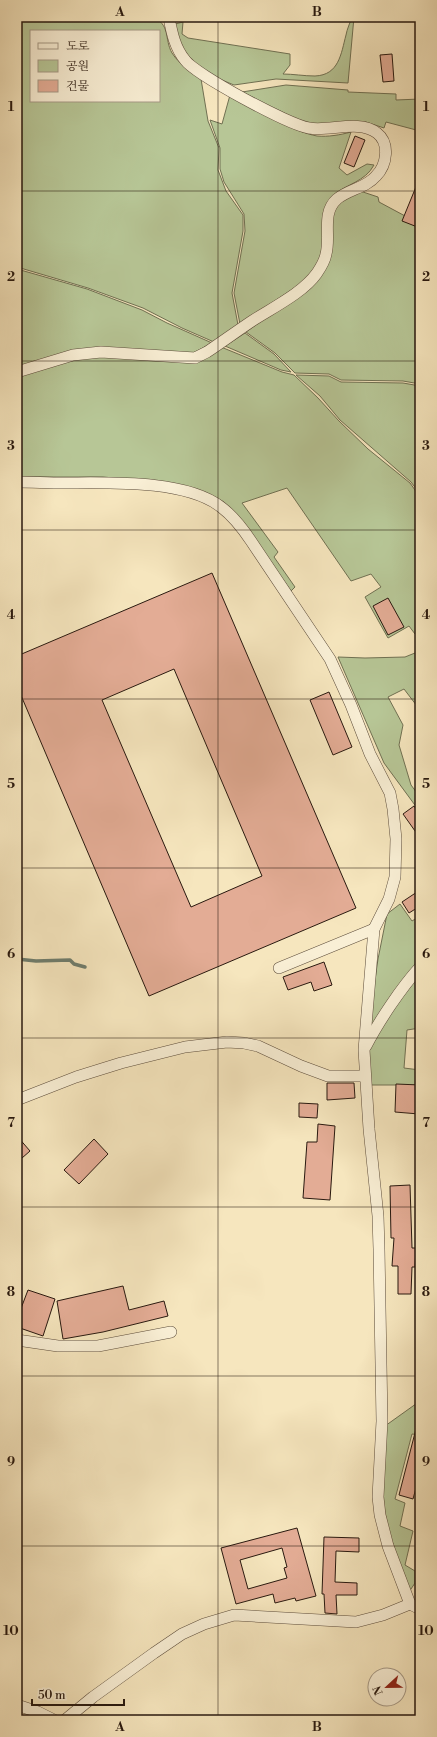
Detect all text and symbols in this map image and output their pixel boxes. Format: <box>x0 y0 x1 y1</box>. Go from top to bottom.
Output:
text: A <box>114 4 125 20</box>
text: B <box>312 4 322 20</box>
legend <box>30 30 160 102</box>
text: 도로 <box>66 39 90 54</box>
text: 공원 <box>66 59 89 74</box>
text: 건물 <box>66 79 90 94</box>
text: 1 <box>8 99 15 115</box>
text: 1 <box>423 99 430 115</box>
text: 2 <box>7 269 15 285</box>
text: 2 <box>422 269 430 285</box>
text: 3 <box>7 438 15 454</box>
text: 3 <box>422 438 430 454</box>
text: 4 <box>7 607 16 623</box>
text: 4 <box>422 607 431 623</box>
text: 5 <box>7 776 15 792</box>
text: 5 <box>422 776 430 792</box>
text: 6 <box>7 946 15 962</box>
text: 6 <box>422 946 430 962</box>
text: 7 <box>7 1115 15 1131</box>
text: 7 <box>422 1115 430 1131</box>
text: 8 <box>7 1284 15 1300</box>
text: 8 <box>422 1284 430 1300</box>
text: 9 <box>7 1454 15 1470</box>
text: 9 <box>422 1454 430 1470</box>
text: 10 <box>3 1623 19 1639</box>
text: 10 <box>418 1623 434 1639</box>
north arrow <box>367 1667 407 1707</box>
scale bar <box>32 1681 124 1707</box>
text: N <box>370 1683 387 1697</box>
text: 50 m <box>38 1688 66 1703</box>
text: A <box>114 1719 125 1735</box>
text: B <box>312 1719 322 1735</box>

